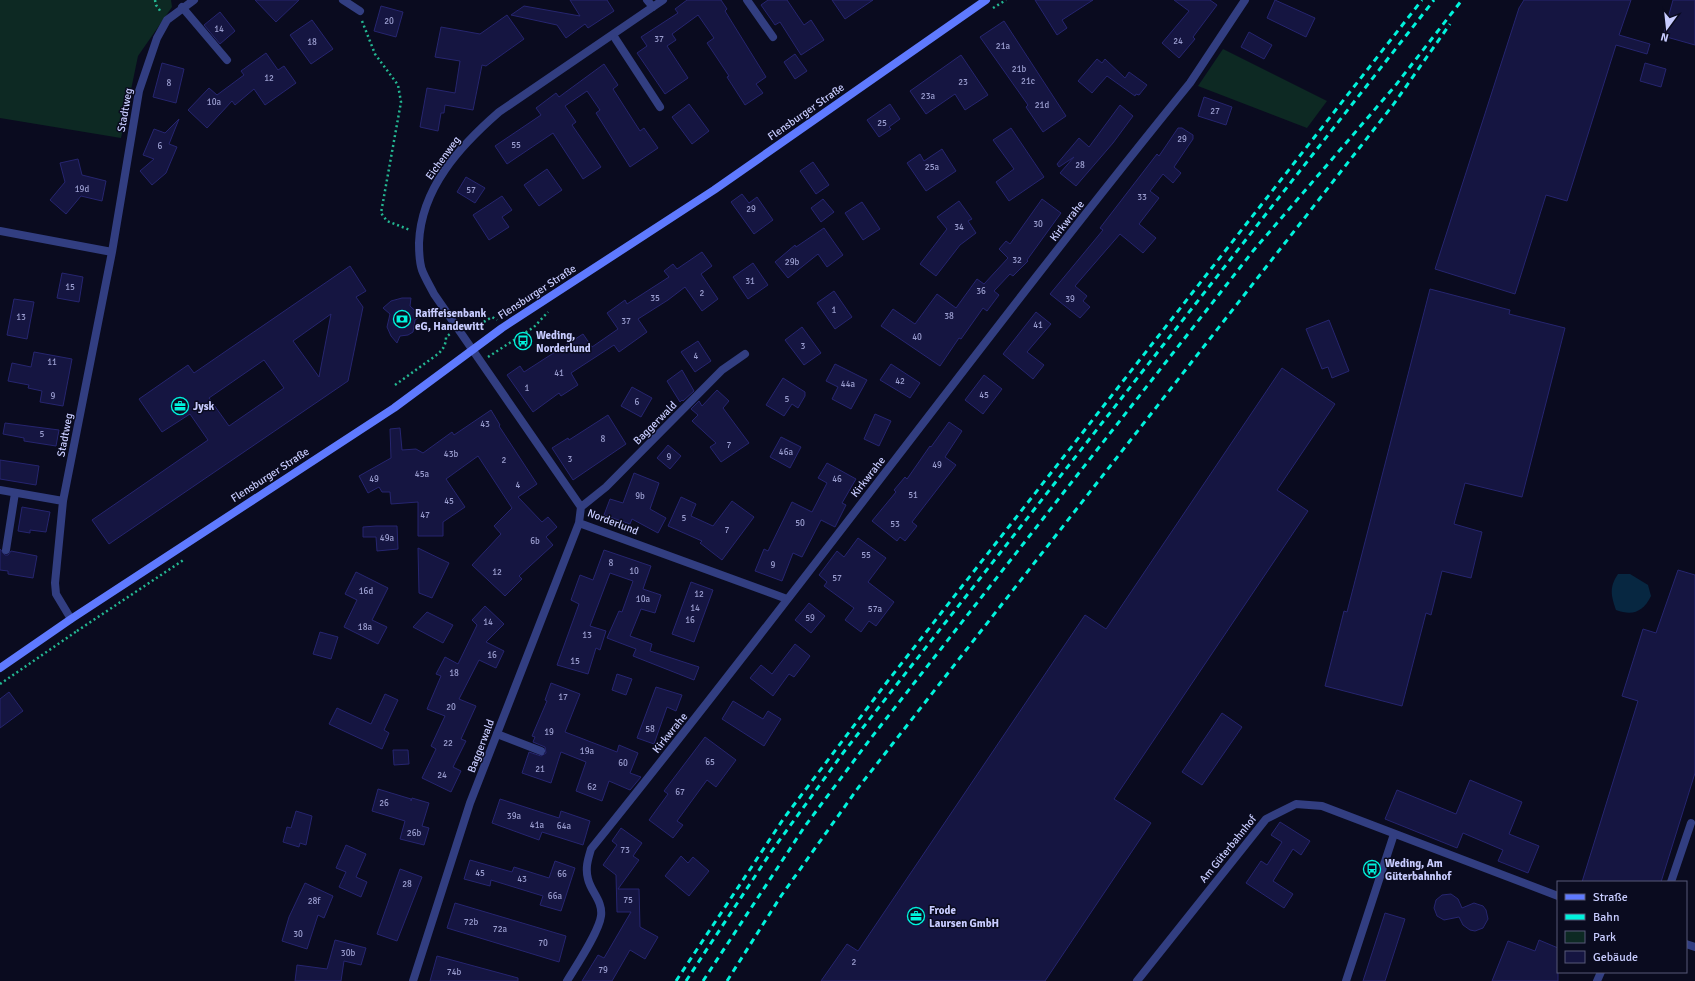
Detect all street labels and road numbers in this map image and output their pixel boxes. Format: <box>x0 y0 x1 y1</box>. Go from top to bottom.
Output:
street label: Flensburger Straße <box>765 81 847 143</box>
street label: Stadtweg <box>115 87 135 133</box>
street label: Eichenweg <box>423 133 463 182</box>
street label: Kirkwrahe <box>1047 198 1087 244</box>
street label: Flensburger Straße <box>495 262 579 322</box>
street label: Baggerwald <box>631 398 680 447</box>
street label: Stadtweg <box>54 412 76 458</box>
street label: Flensburger Straße <box>228 445 312 505</box>
street label: Kirkwrahe <box>848 454 888 500</box>
street label: Norderlund <box>586 506 640 538</box>
street label: Kirkwrahe <box>650 710 690 756</box>
street label: Baggerwald <box>465 717 497 774</box>
street label: Am Güterbahnhof <box>1197 812 1260 885</box>

